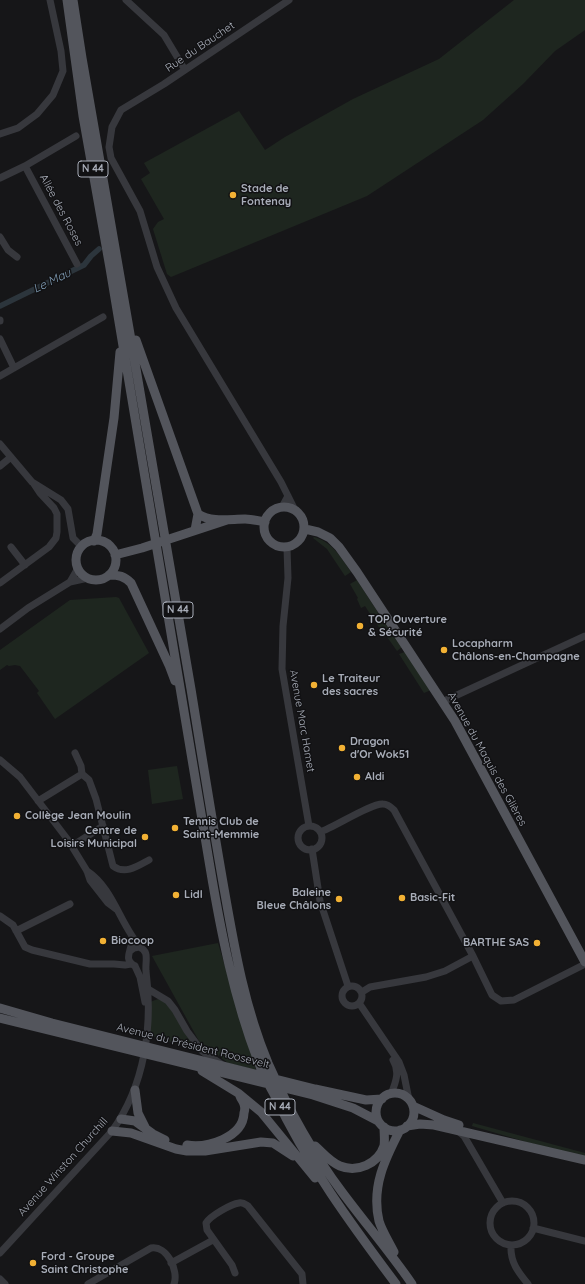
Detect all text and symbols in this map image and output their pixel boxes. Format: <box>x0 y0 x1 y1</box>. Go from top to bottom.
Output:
street label: Rue du Bauchet <box>163 19 237 75</box>
road number: N 44 <box>78 161 108 177</box>
street label: Allée des Roses <box>37 172 85 248</box>
place label: Stade de Fontenay <box>241 182 291 208</box>
marker: Stade de Fontenay <box>228 190 238 200</box>
water label: Le Mau <box>31 266 73 296</box>
road number: N 44 <box>163 602 193 618</box>
place label: TOP Ouverture & Sécurité <box>368 613 447 639</box>
marker: TOP Ouverture & Sécurité <box>355 621 365 631</box>
place label: Locapharm Châlons-en-Champagne <box>452 637 580 663</box>
marker: Locapharm Châlons-en-Champagne <box>439 645 449 655</box>
street label: Avenue Marc Hamet <box>287 669 317 773</box>
place label: Le Traiteur des sacres <box>322 672 380 698</box>
marker: Le Traiteur des sacres <box>309 680 319 690</box>
street label: Avenue du Maquis des Glières <box>445 690 529 828</box>
place label: Dragon d'Or Wok51 <box>350 735 409 761</box>
marker: Dragon d'Or Wok51 <box>337 743 347 753</box>
place label: Aldi <box>365 770 384 784</box>
marker: Aldi <box>352 772 362 782</box>
place label: Collège Jean Moulin <box>25 809 131 823</box>
marker: Collège Jean Moulin <box>12 811 22 821</box>
place label: Tennis Club de Saint-Memmie <box>183 815 259 841</box>
marker: Tennis Club de Saint-Memmie <box>170 823 180 833</box>
place label: Centre de Loisirs Municipal <box>51 824 137 850</box>
marker: Centre de Loisirs Municipal <box>140 832 150 842</box>
place label: Baleine Bleue Châlons <box>257 886 331 912</box>
place label: Lidl <box>184 888 203 902</box>
marker: Lidl <box>171 890 181 900</box>
place label: Basic-Fit <box>410 891 455 905</box>
marker: Basic-Fit <box>397 893 407 903</box>
marker: Baleine Bleue Châlons <box>334 894 344 904</box>
place label: Biocoop <box>111 934 154 948</box>
marker: Biocoop <box>98 936 108 946</box>
place label: BARTHE SAS <box>463 936 529 950</box>
marker: BARTHE SAS <box>532 938 542 948</box>
street label: Avenue du Président Roosevelt <box>115 1021 271 1071</box>
road number: N 44 <box>265 1099 295 1115</box>
street label: Avenue Winston Churchill <box>15 1115 111 1219</box>
place label: Ford - Groupe Saint Christophe <box>41 1250 128 1276</box>
marker: Ford - Groupe Saint Christophe <box>28 1258 38 1268</box>

